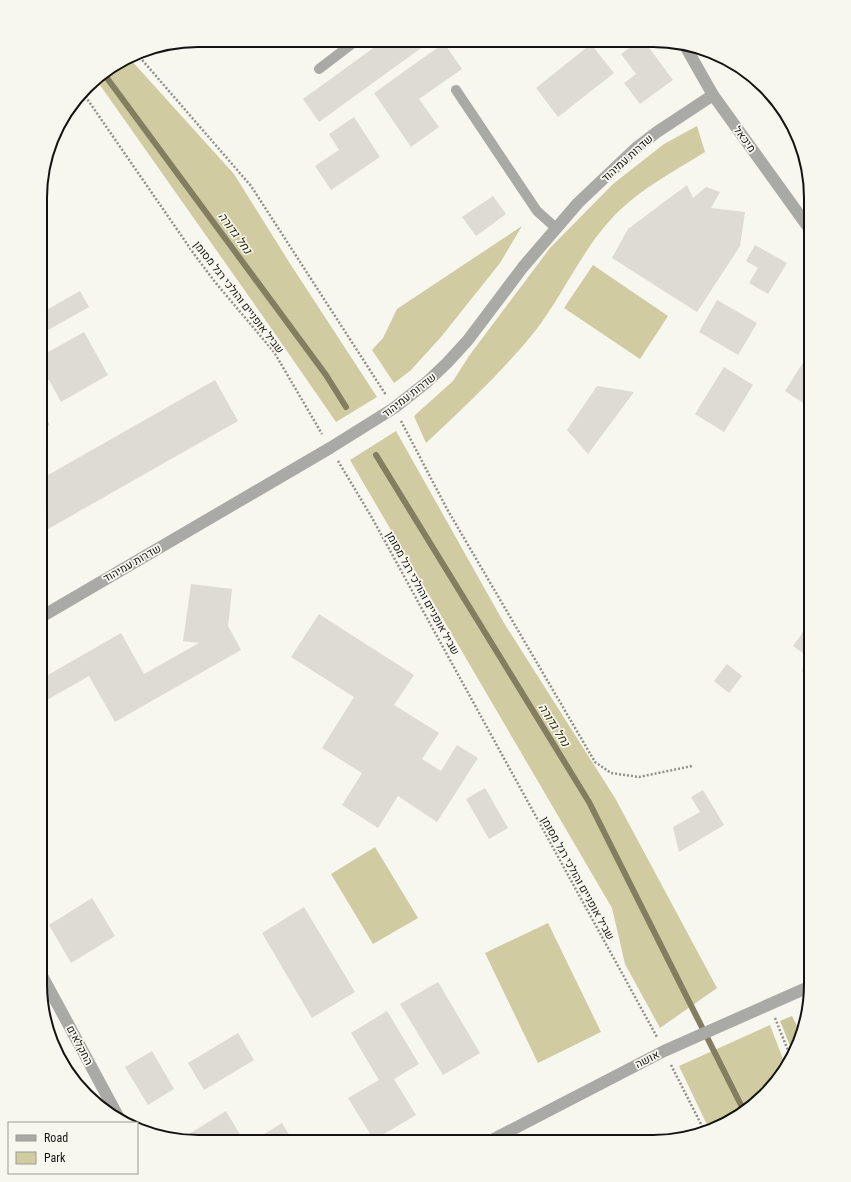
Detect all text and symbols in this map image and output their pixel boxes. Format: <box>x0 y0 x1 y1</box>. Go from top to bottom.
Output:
street label: מיכאל <box>731 124 758 155</box>
street label: שדרות עמיהוד <box>599 132 656 185</box>
water label: נחל גדורה <box>215 210 256 258</box>
street label: שביל אופניים והולכי רגל מסומן <box>191 239 286 356</box>
street label: שדרות עמיהוד <box>380 370 439 420</box>
street label: שביל אופניים והולכי רגל מסומן <box>383 529 462 657</box>
street label: שדרות עמיהוד <box>101 542 163 585</box>
water label: נחל גדורה <box>535 701 574 750</box>
street label: שביל אופניים והולכי רגל מסומן <box>538 814 617 942</box>
street label: החקלאים <box>64 1023 95 1067</box>
street label: אושה <box>633 1048 662 1071</box>
legend <box>8 1122 138 1174</box>
text: Road <box>44 1131 68 1145</box>
text: Park <box>44 1151 66 1165</box>

